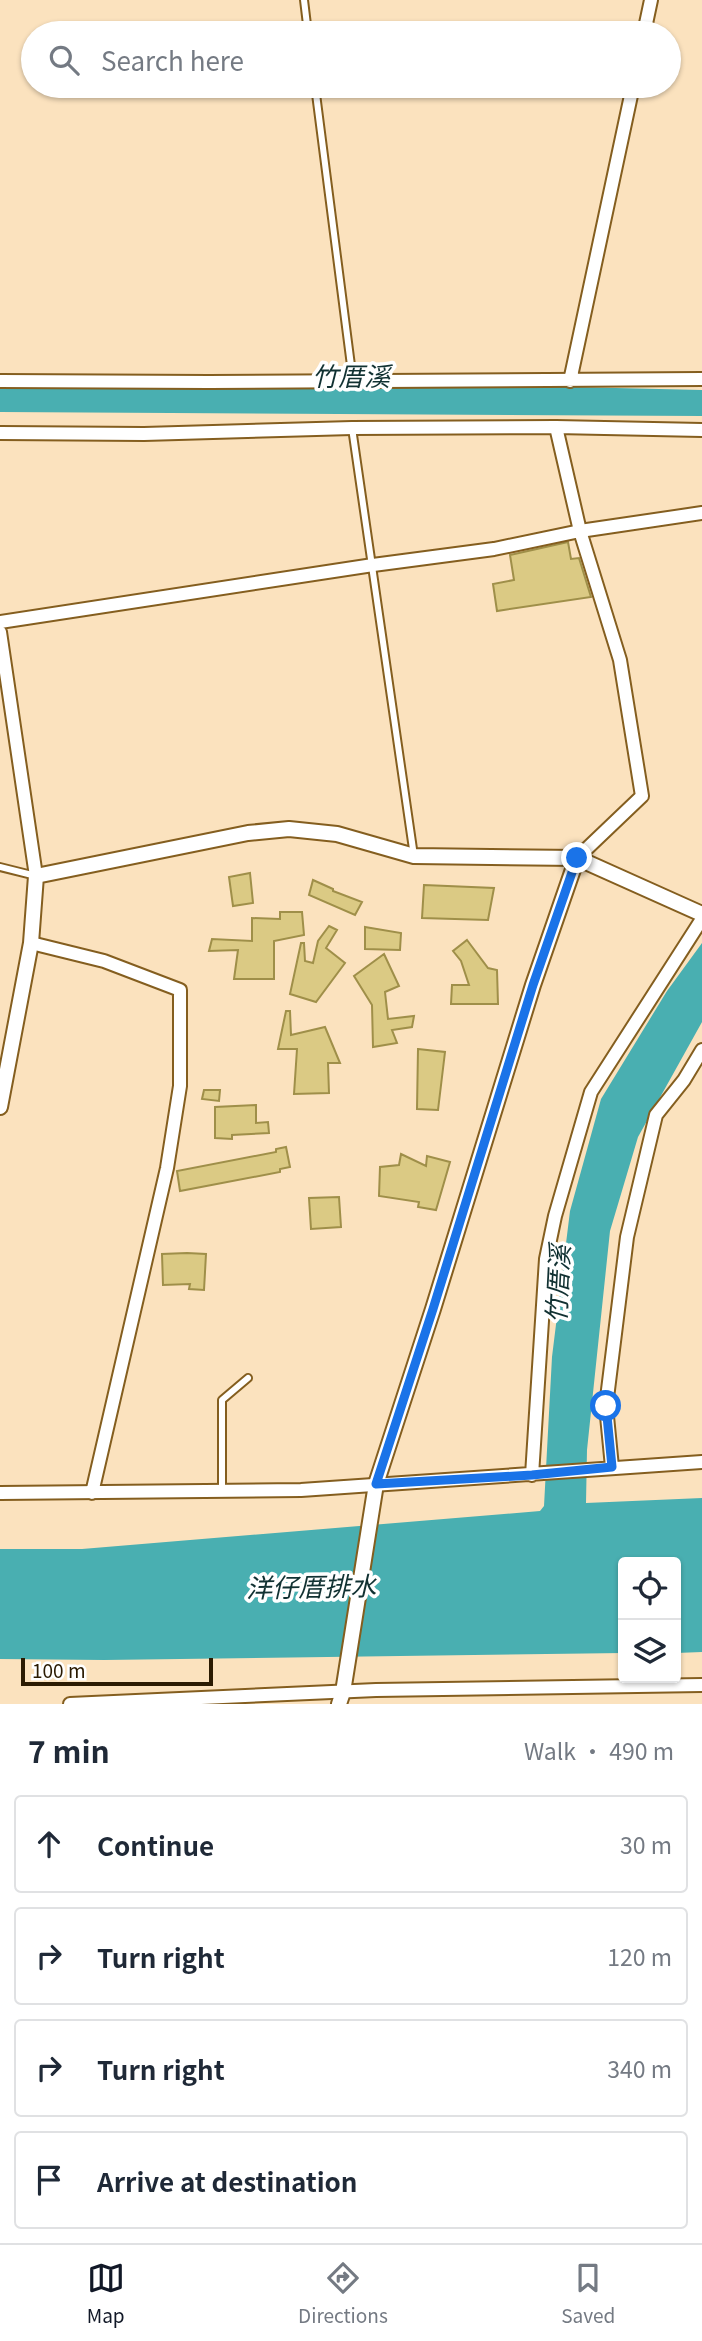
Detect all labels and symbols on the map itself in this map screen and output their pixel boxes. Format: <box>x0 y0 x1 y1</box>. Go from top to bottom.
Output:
water label: 竹厝溪 <box>312 356 394 393</box>
route end <box>561 842 592 873</box>
water label: 竹厝溪 <box>535 1240 577 1324</box>
route start <box>590 1390 621 1421</box>
water label: 洋仔厝排水 <box>246 1565 377 1605</box>
scale bar <box>21 1655 214 1687</box>

